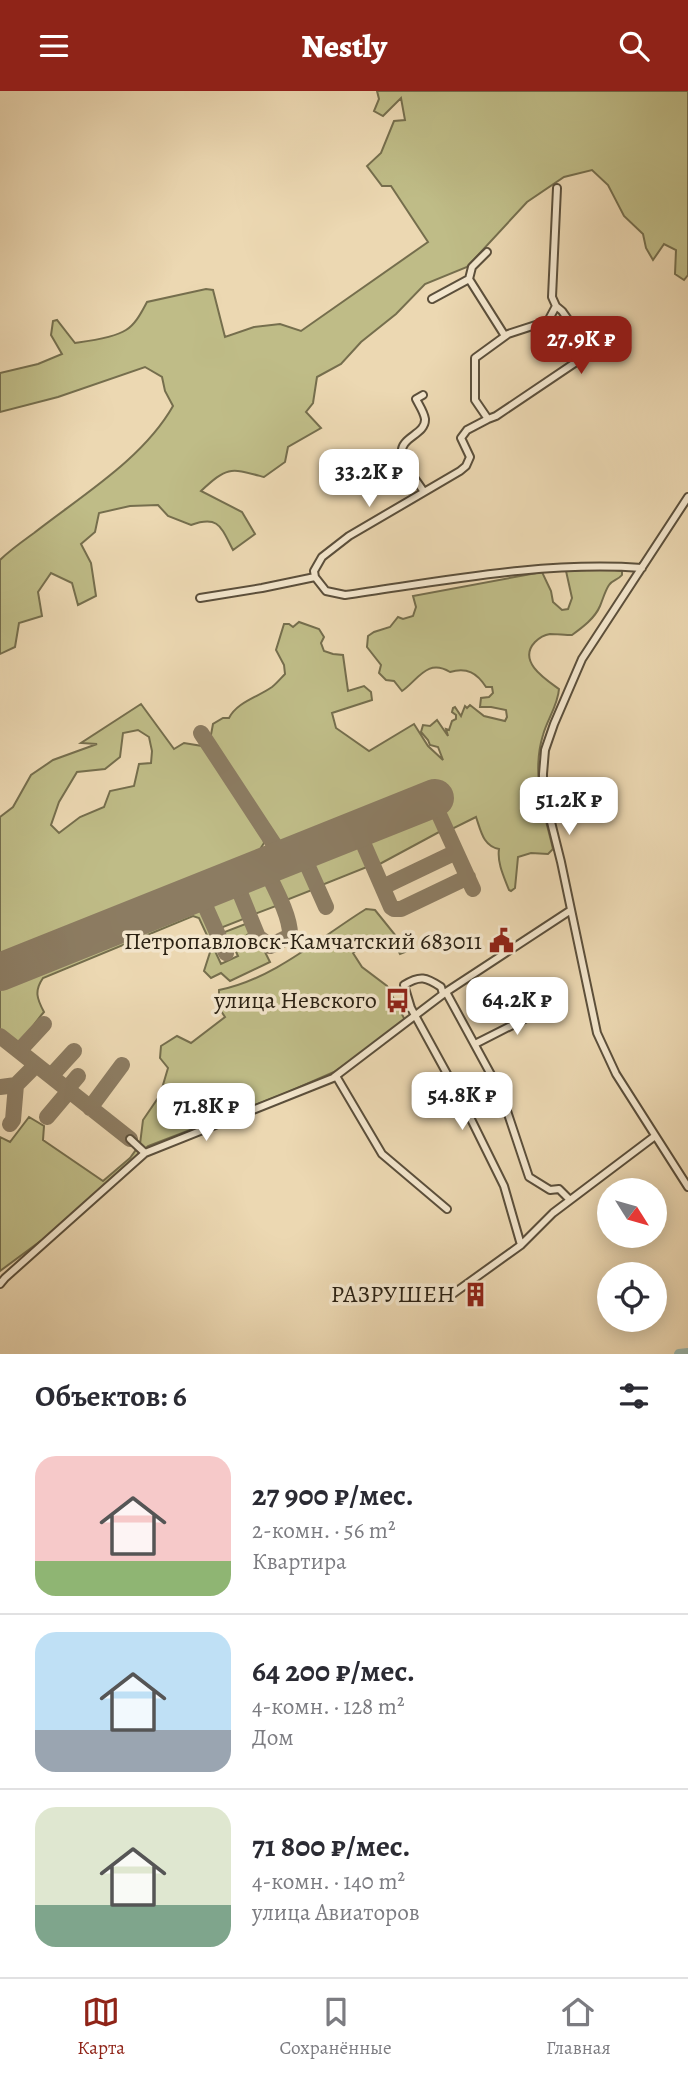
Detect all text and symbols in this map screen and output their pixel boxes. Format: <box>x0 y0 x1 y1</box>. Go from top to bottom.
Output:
text: Nestly <box>301 24 387 68</box>
icon: menu <box>35 27 73 65</box>
icon: search <box>615 27 653 65</box>
pin: 27.9K ₽ <box>516 317 646 376</box>
text: 27.9K ₽ <box>547 323 615 354</box>
pin: 33.2K ₽ <box>304 449 434 509</box>
text: 33.2K ₽ <box>335 456 403 487</box>
pin: 51.2K ₽ <box>504 777 634 837</box>
text: 51.2K ₽ <box>536 784 602 815</box>
place label: Петропавловск-Камчатский 683011 <box>124 925 482 957</box>
public building icon: Петропавловск-Камчатский 683011 <box>488 927 516 955</box>
pin: 64.2K ₽ <box>452 977 582 1037</box>
place label: улица Невского <box>213 984 377 1016</box>
text: 64.2K ₽ <box>482 984 552 1015</box>
bus stop icon: улица Невского <box>383 986 411 1014</box>
pin: 54.8K ₽ <box>397 1073 527 1132</box>
text: 54.8K ₽ <box>428 1079 496 1110</box>
pin: 71.8K ₽ <box>141 1083 271 1143</box>
text: 71.8K ₽ <box>173 1090 239 1121</box>
north arrow <box>597 1178 667 1248</box>
map controls <box>597 1178 667 1332</box>
button: locate <box>597 1262 667 1332</box>
place label: РАЗРУШЕН <box>331 1278 455 1310</box>
building icon: РАЗРУШЕН <box>461 1280 489 1308</box>
text: Объектов: 6 <box>35 1376 187 1416</box>
icon: filters <box>615 1377 653 1415</box>
text: 27 900 ₽/мес. <box>252 1475 414 1515</box>
icon: home <box>91 1484 175 1568</box>
text: 2-комн. · 56 m² <box>252 1515 396 1546</box>
text: Квартира <box>252 1546 347 1577</box>
text: 64 200 ₽/мес. <box>252 1651 415 1691</box>
icon: home <box>91 1660 175 1744</box>
text: 4-комн. · 128 m² <box>252 1691 405 1722</box>
text: Дом <box>252 1722 294 1753</box>
text: 71 800 ₽/мес. <box>252 1826 410 1866</box>
icon: home <box>91 1835 175 1919</box>
text: 4-комн. · 140 m² <box>252 1866 405 1897</box>
text: улица Авиаторов <box>252 1897 420 1928</box>
tab: Карта <box>77 1993 125 2061</box>
tab: Сохранённые <box>280 1993 392 2061</box>
tab: Главная <box>546 1993 611 2061</box>

